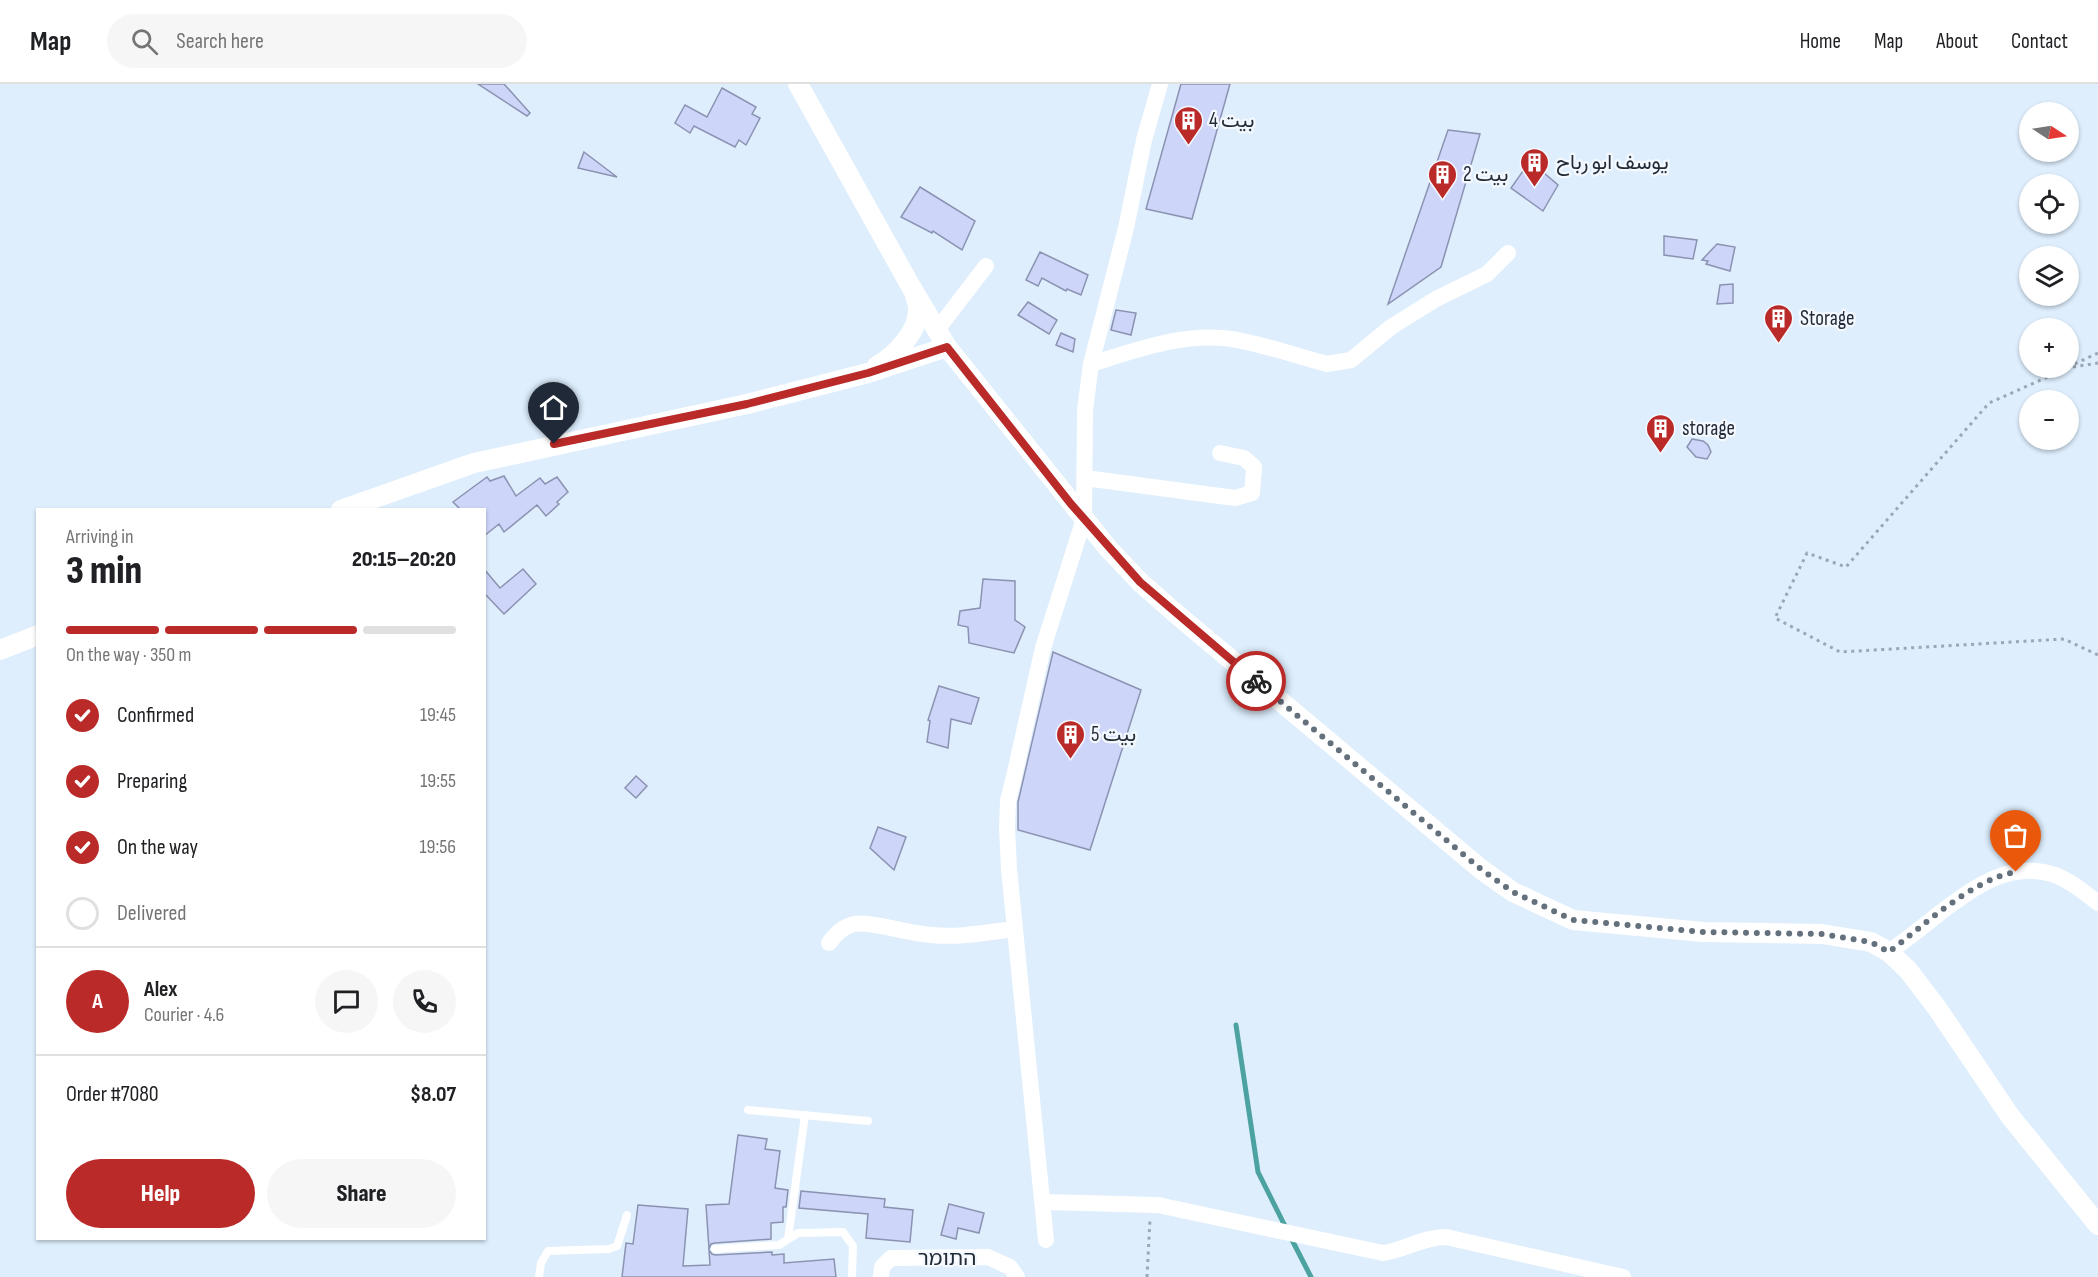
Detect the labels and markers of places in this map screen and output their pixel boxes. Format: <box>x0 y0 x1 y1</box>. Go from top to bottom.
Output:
building icon: بيت 4 <box>1172 104 1204 146</box>
place label: بيت 4 <box>1209 108 1254 133</box>
building icon: يوسف ابو رباح <box>1519 146 1551 188</box>
place label: يوسف ابو رباح <box>1556 150 1669 176</box>
building icon: بيت 2 <box>1426 158 1458 200</box>
place label: بيت 2 <box>1463 162 1508 187</box>
building icon: Storage <box>1763 302 1795 344</box>
place label: Storage <box>1800 306 1854 331</box>
pin <box>528 382 579 444</box>
building icon: storage <box>1645 412 1677 454</box>
place label: storage <box>1682 416 1735 441</box>
building icon: بيت 5 <box>1054 718 1086 760</box>
place label: بيت 5 <box>1091 722 1136 747</box>
pin <box>1990 810 2041 872</box>

